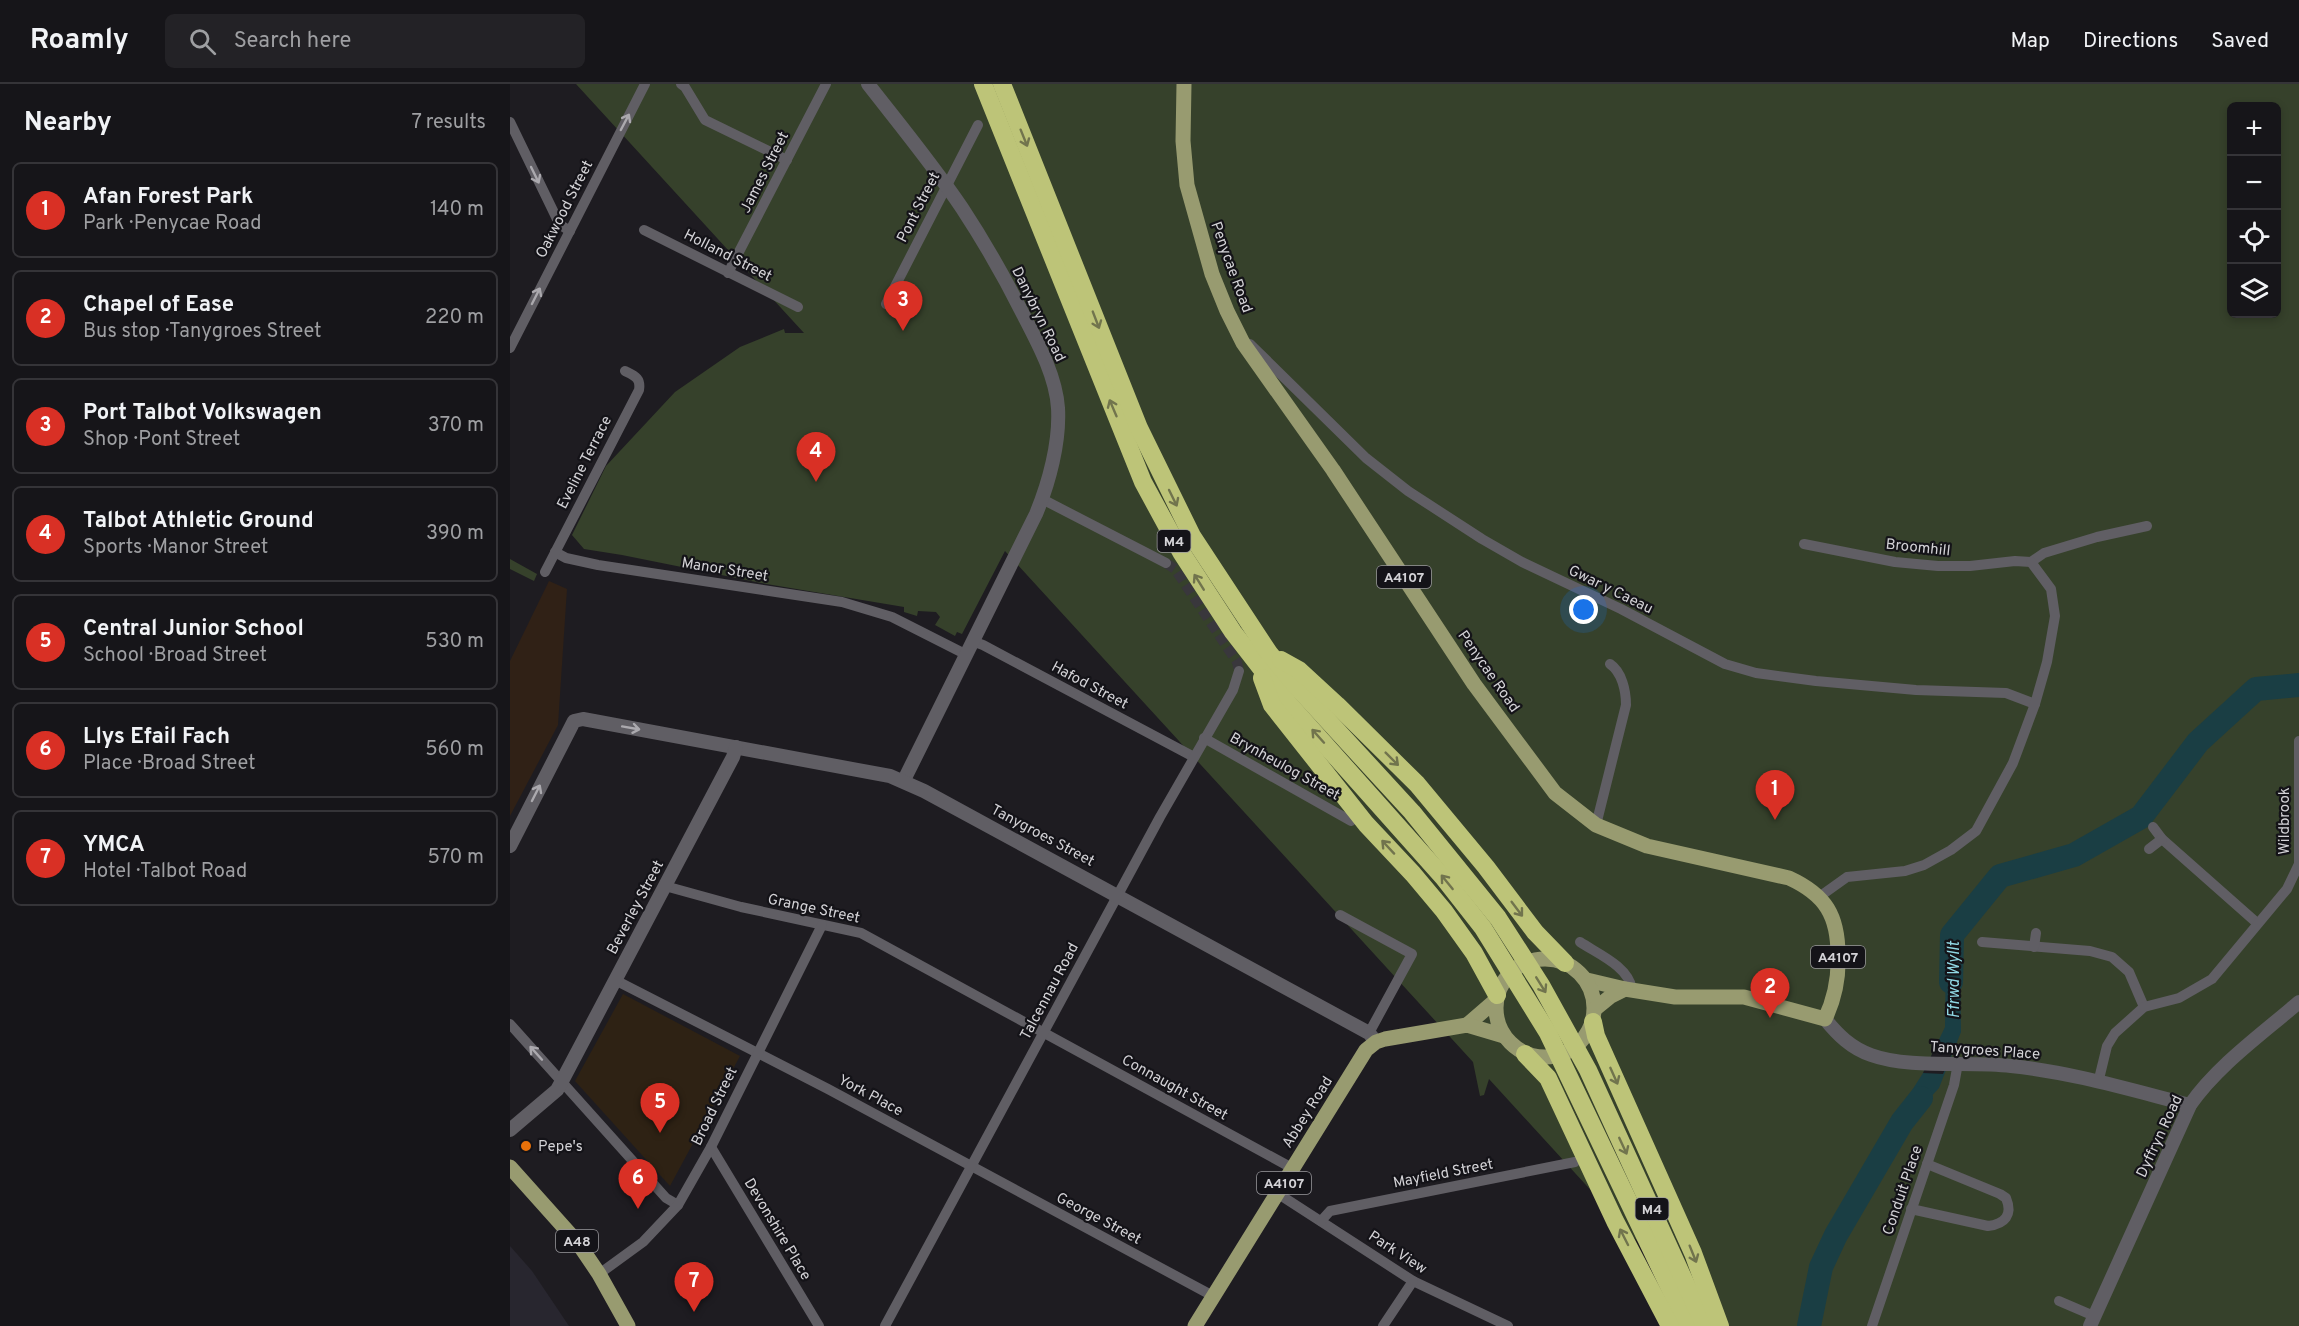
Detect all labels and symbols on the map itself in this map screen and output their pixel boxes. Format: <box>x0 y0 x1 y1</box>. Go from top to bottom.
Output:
one-way arrow <box>619 114 631 131</box>
one-way arrow <box>1019 128 1030 147</box>
street label: James Street <box>737 129 794 217</box>
street label: Oakwood Street <box>533 158 598 262</box>
one-way arrow <box>530 165 542 183</box>
street label: Pont Street <box>894 169 945 246</box>
street label: Penycae Road <box>1205 219 1256 316</box>
street label: Holland Street <box>680 226 775 287</box>
street label: Danybryn Road <box>1006 264 1069 365</box>
pin: 3 <box>884 282 922 331</box>
one-way arrow <box>531 287 543 305</box>
one-way arrow <box>1091 310 1102 328</box>
one-way arrow <box>1107 399 1118 417</box>
street label: Eveline Terrace <box>554 413 617 512</box>
pin: 4 <box>796 432 836 482</box>
one-way arrow <box>1168 489 1180 507</box>
road number: M4 <box>1158 530 1190 552</box>
street label: Broomhill <box>1885 536 1951 561</box>
street label: Manor Street <box>680 554 769 587</box>
street label: Gwar y Caeau <box>1565 562 1656 619</box>
road number: A4107 <box>1377 566 1431 588</box>
one-way arrow <box>1193 574 1205 591</box>
your location <box>1569 595 1598 624</box>
street label: Penycae Road <box>1453 627 1523 717</box>
street label: Hafod Street <box>1048 658 1131 715</box>
one-way arrow <box>621 723 641 734</box>
street label: Brynheulog Street <box>1226 729 1343 806</box>
one-way arrow <box>1311 729 1325 744</box>
one-way arrow <box>1385 752 1399 767</box>
pin: 1 <box>1756 770 1794 820</box>
one-way arrow <box>531 785 542 803</box>
street label: Wildbrook <box>2276 787 2295 855</box>
street label: Tanygroes Street <box>987 801 1097 872</box>
one-way arrow <box>1381 840 1396 855</box>
street label: Beverley Street <box>604 857 669 958</box>
one-way arrow <box>1441 874 1454 890</box>
street label: Grange Street <box>766 890 862 929</box>
one-way arrow <box>1511 900 1523 916</box>
street label: Talcennau Road <box>1017 940 1084 1043</box>
water label: Ffrwd Wyllt <box>1945 940 1965 1019</box>
road number: A4107 <box>1811 946 1865 968</box>
pin: 2 <box>1750 968 1790 1018</box>
one-way arrow <box>1535 976 1547 993</box>
street label: Tanygroes Place <box>1929 1038 2041 1065</box>
one-way arrow <box>529 1046 543 1061</box>
street label: Connaught Street <box>1118 1051 1231 1125</box>
street label: Broad Street <box>688 1064 743 1149</box>
one-way arrow <box>1609 1066 1620 1084</box>
street label: York Place <box>835 1071 906 1121</box>
street label: Abbey Road <box>1279 1073 1338 1152</box>
pin: 5 <box>640 1084 680 1133</box>
street label: Dyffryn Road <box>2133 1092 2188 1181</box>
one-way arrow <box>1617 1137 1629 1155</box>
place label: Pepe's <box>538 1138 583 1157</box>
marker: Pepe's <box>519 1139 533 1153</box>
street label: Conduit Place <box>1879 1143 1928 1238</box>
street label: Mayfield Street <box>1392 1155 1495 1193</box>
pin: 6 <box>618 1160 658 1209</box>
road number: A4107 <box>1257 1172 1311 1194</box>
street label: Devonshire Place <box>739 1175 815 1284</box>
street label: George Street <box>1052 1189 1144 1250</box>
road number: M4 <box>1636 1198 1668 1220</box>
street label: Park View <box>1364 1227 1430 1279</box>
one-way arrow <box>1617 1228 1629 1246</box>
road number: A48 <box>556 1230 598 1252</box>
one-way arrow <box>1688 1244 1699 1263</box>
pin: 7 <box>674 1262 714 1312</box>

